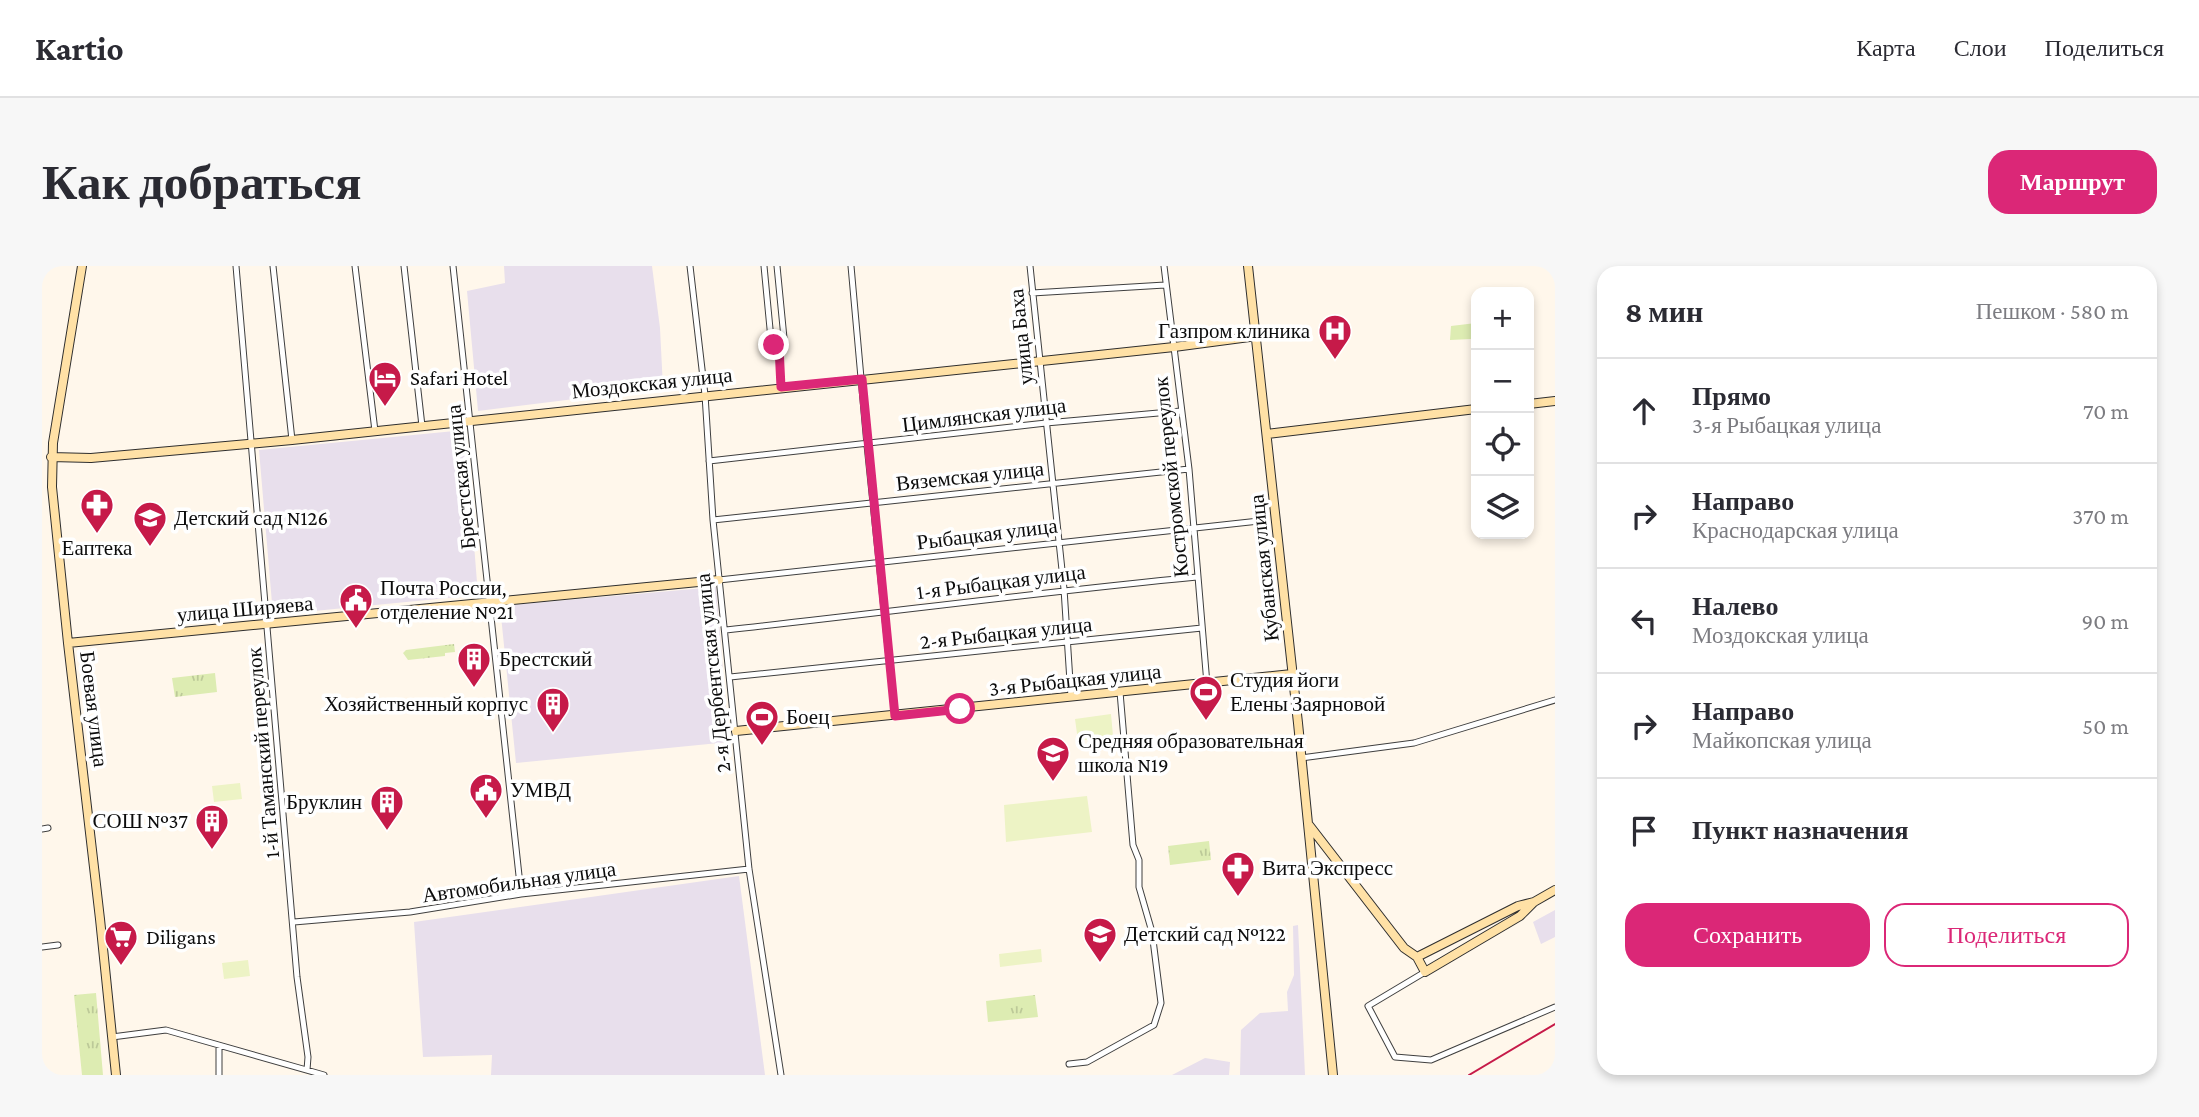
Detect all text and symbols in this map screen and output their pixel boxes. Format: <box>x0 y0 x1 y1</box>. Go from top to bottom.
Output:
text: Kartio <box>35 30 124 67</box>
text: Карта <box>1856 34 1916 61</box>
text: Слои <box>1954 34 2007 61</box>
text: Поделиться <box>2045 34 2164 61</box>
button: Маршрут <box>1988 150 2157 214</box>
text: Как добраться <box>42 155 362 210</box>
street label: улица Баха <box>1004 287 1038 386</box>
map controls <box>1471 287 1534 539</box>
button: + <box>1471 287 1534 350</box>
text: 8 мин <box>1625 295 1703 328</box>
text: Пешком · 580 m <box>1976 298 2129 324</box>
hospital icon: Газпром клиника <box>1316 312 1354 361</box>
place label: Газпром клиника <box>1158 319 1311 343</box>
route end <box>758 329 789 360</box>
button: − <box>1471 350 1534 413</box>
hotel icon: Safari Hotel <box>366 359 404 408</box>
street label: Моздокская улица <box>570 363 734 403</box>
place label: Safari Hotel <box>410 366 508 390</box>
street label: Костромской переулок <box>1148 375 1193 578</box>
text: Прямо <box>1692 382 1771 411</box>
icon: ahead <box>1625 392 1663 430</box>
street label: Цимлянская улица <box>901 393 1068 437</box>
text: 70 m <box>2083 398 2129 424</box>
street label: Брестская улица <box>441 403 481 550</box>
text: 3-я Рыбацкая улица <box>1692 412 1881 438</box>
button: locate <box>1471 413 1534 476</box>
street label: Вяземская улица <box>895 456 1046 496</box>
button: layers <box>1471 476 1534 539</box>
pharmacy icon: Еаптека <box>78 486 116 535</box>
text: Направо <box>1692 487 1794 516</box>
street label: Кубанская улица <box>1244 493 1284 643</box>
icon: right <box>1625 497 1663 535</box>
school or university icon: Детский сад N126 <box>131 499 169 548</box>
text: 370 m <box>2072 503 2129 529</box>
place label: Детский сад N126 <box>174 506 328 530</box>
street label: Рыбацкая улица <box>915 513 1059 555</box>
text: Краснодарская улица <box>1692 517 1899 543</box>
place label: Еаптека <box>62 536 133 560</box>
street label: 1-я Рыбацкая улица <box>915 560 1087 604</box>
street label: 2-я Дербентская улица <box>691 572 735 774</box>
place label: Почта России, отделение №21 <box>380 576 514 624</box>
public building icon: Почта России, отделение №21 <box>337 581 375 630</box>
street label: улица Ширяева <box>176 591 315 627</box>
text: Налево <box>1692 592 1778 621</box>
icon: left <box>1625 602 1663 640</box>
text: 90 m <box>2082 608 2129 634</box>
street label: 2-я Рыбацкая улица <box>919 612 1094 654</box>
text: Моздокская улица <box>1692 622 1869 648</box>
building icon: Брестский <box>455 640 493 689</box>
street label: 1-й Таманский переулок <box>242 646 284 859</box>
place label: Брестский <box>499 647 592 671</box>
street label: Боевая улица <box>75 650 113 769</box>
street label: 3-я Рыбацкая улица <box>988 659 1163 701</box>
place label: Студия йоги Елены Заярновой <box>1230 668 1385 716</box>
sports icon: Студия йоги Елены Заярновой <box>1187 673 1225 722</box>
building icon: Хозяйственный корпус <box>534 685 572 734</box>
place label: Хозяйственный корпус <box>324 692 528 716</box>
route start <box>944 693 975 724</box>
text: Направо <box>1692 697 1794 726</box>
sports icon: Боец <box>743 698 781 747</box>
place label: Боец <box>786 705 829 729</box>
icon: right <box>1625 707 1663 745</box>
text: 50 m <box>2082 713 2129 739</box>
text: Майкопская улица <box>1692 727 1872 753</box>
place label: Средняя образовательная школа N19 <box>1078 729 1304 777</box>
school or university icon: Средняя образовательная школа N19 <box>1034 734 1072 783</box>
public building icon: УМВД <box>467 771 505 820</box>
place label: УМВД <box>510 778 571 802</box>
building icon: Бруклин <box>368 783 406 832</box>
place label: Бруклин <box>286 790 362 814</box>
building icon: СОШ №37 <box>193 802 231 851</box>
place label: СОШ №37 <box>93 809 188 833</box>
icon: arrive <box>1625 812 1663 850</box>
text: Пункт назначения <box>1692 816 1909 845</box>
pharmacy icon: Вита Экспресс <box>1219 849 1257 898</box>
street label: Автомобильная улица <box>421 856 618 907</box>
place label: Вита Экспресс <box>1262 856 1393 880</box>
button: Сохранить <box>1625 903 1870 967</box>
button: Поделиться <box>1884 903 2129 967</box>
school or university icon: Детский сад №122 <box>1081 915 1119 964</box>
supermarket icon: Diligans <box>102 918 140 967</box>
place label: Детский сад №122 <box>1124 922 1286 946</box>
place label: Diligans <box>146 925 216 949</box>

